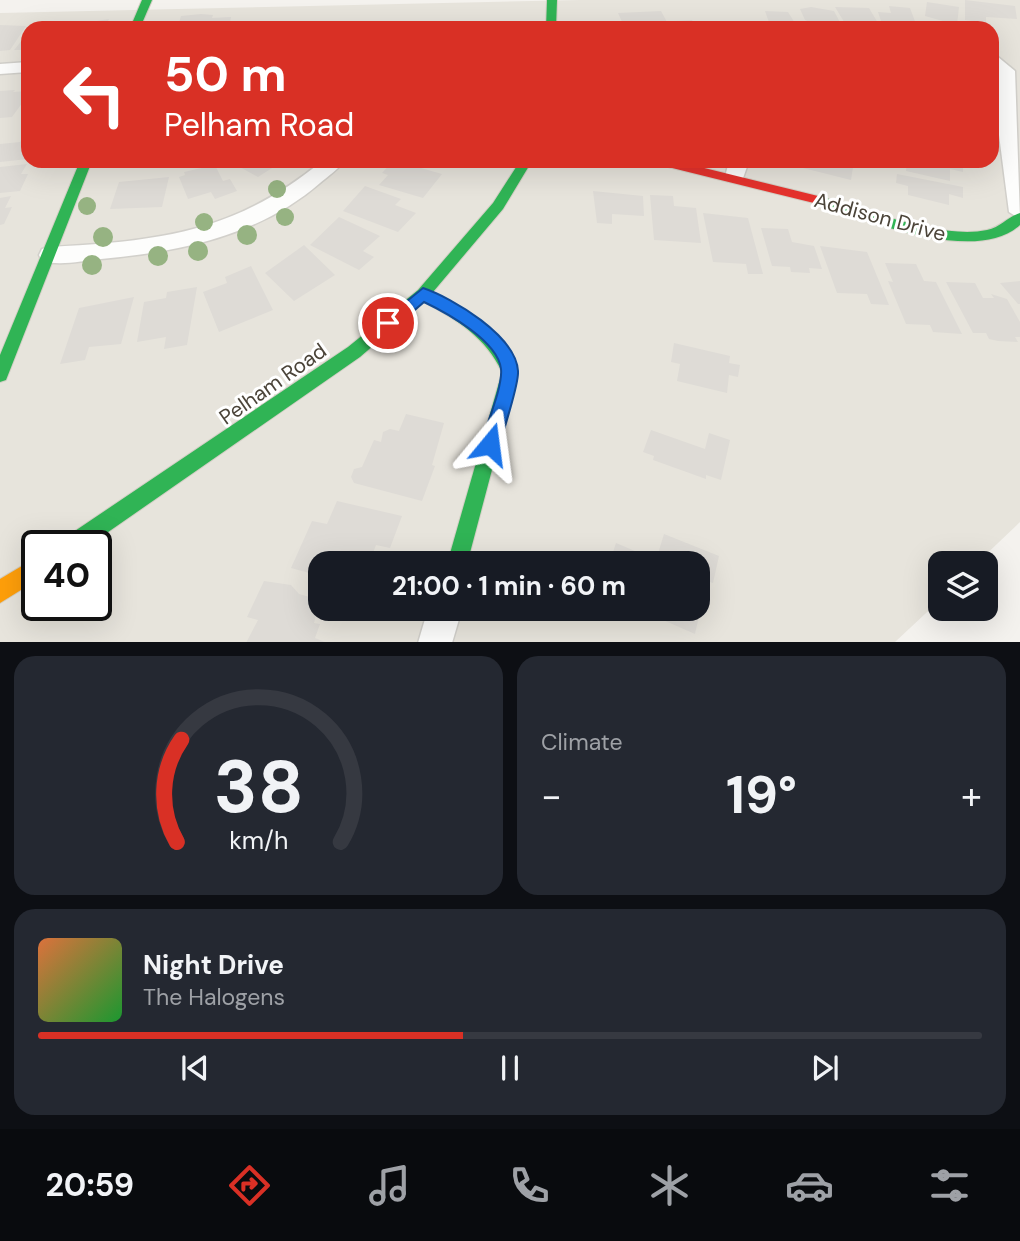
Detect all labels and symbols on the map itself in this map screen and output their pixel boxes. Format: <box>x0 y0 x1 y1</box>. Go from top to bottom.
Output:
street label: Addison Drive <box>811 186 949 248</box>
pin <box>358 293 418 353</box>
street label: Pelham Road <box>214 337 332 431</box>
position arrow <box>453 407 527 481</box>
speed limit sign: 40 <box>21 530 112 621</box>

